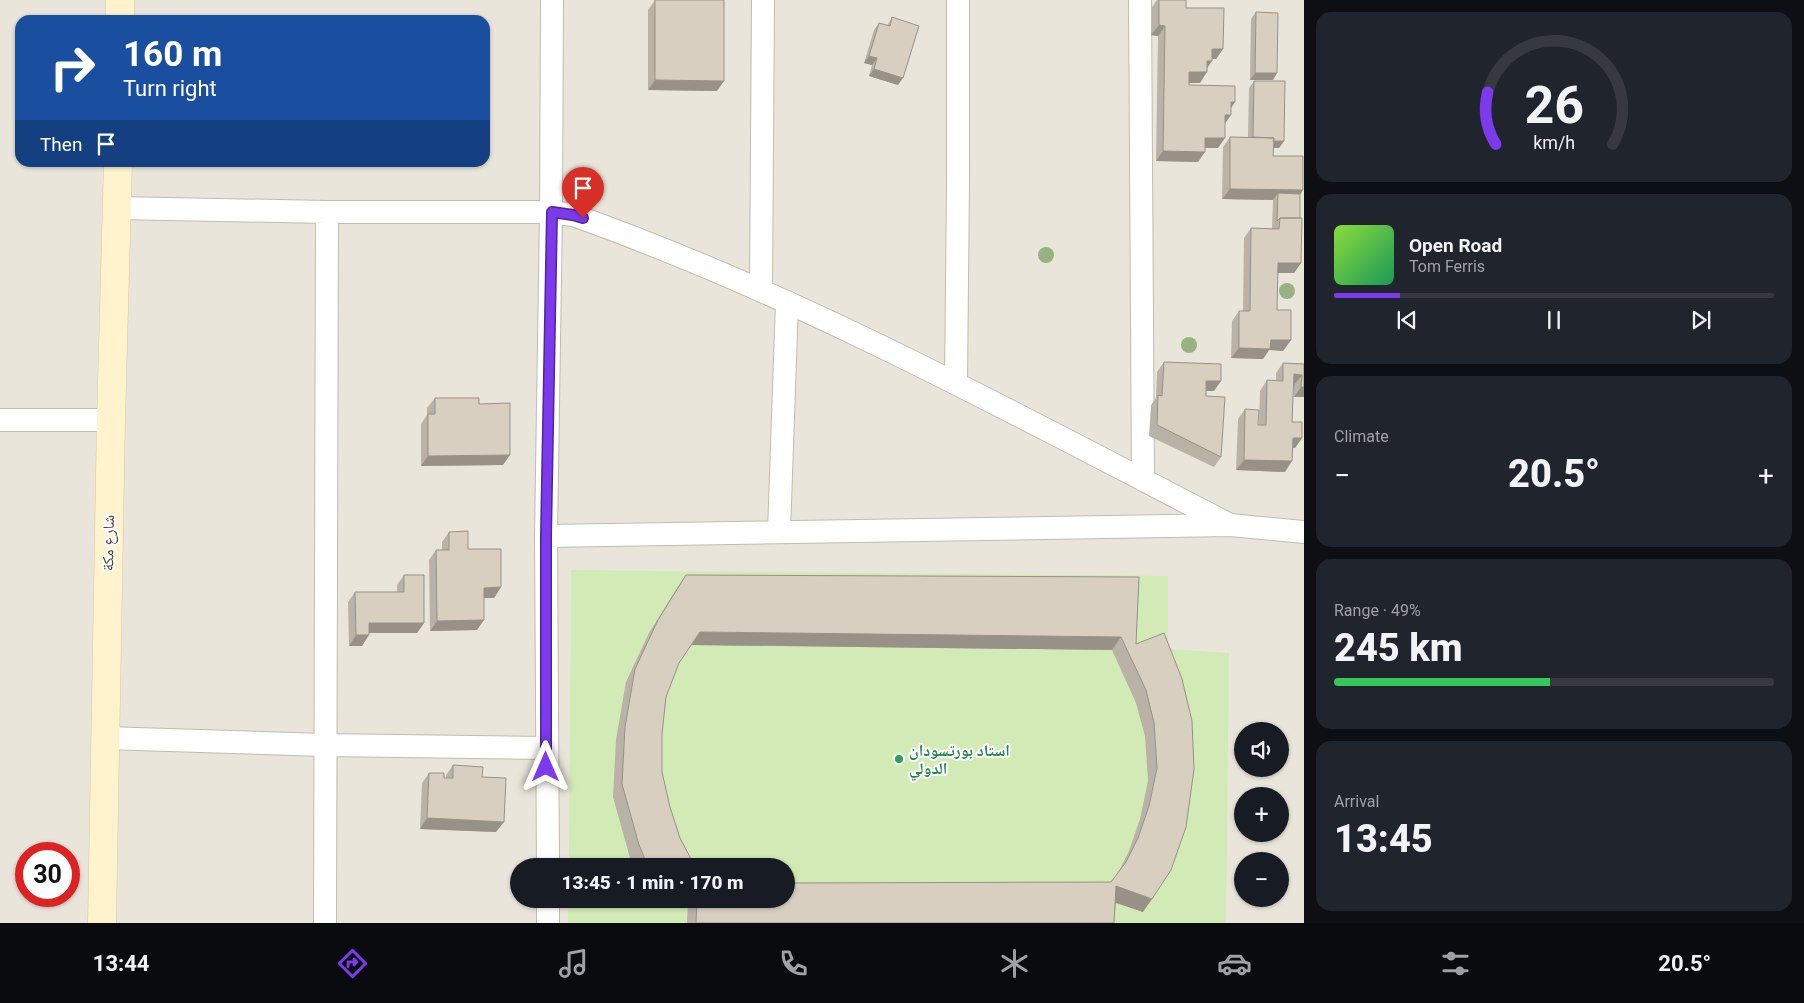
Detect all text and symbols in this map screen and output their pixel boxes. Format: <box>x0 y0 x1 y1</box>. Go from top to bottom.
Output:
text: 160 m <box>123 34 222 75</box>
icon: right <box>40 35 105 100</box>
text: 26 <box>1524 75 1584 136</box>
text: Turn right <box>123 76 217 101</box>
icon: arrive <box>92 130 120 158</box>
text: km/h <box>1533 132 1575 153</box>
text: Then <box>40 133 82 156</box>
pin <box>562 167 604 218</box>
icon: arrive <box>569 174 597 202</box>
text: Open Road <box>1409 234 1502 257</box>
text: Tom Ferris <box>1409 257 1485 276</box>
icon: previous <box>1393 306 1421 334</box>
icon: pause <box>1540 306 1568 334</box>
icon: next <box>1687 306 1715 334</box>
text: Climate <box>1334 427 1389 446</box>
text: 20.5° <box>1508 452 1600 496</box>
text: − <box>1334 459 1350 492</box>
text: + <box>1758 459 1774 492</box>
street label: شارع مكة <box>98 515 119 571</box>
text: Range · 49% <box>1334 601 1421 620</box>
text: 245 km <box>1334 626 1463 670</box>
map controls <box>1234 722 1289 907</box>
button: sound <box>1234 722 1289 777</box>
position arrow <box>519 740 571 792</box>
place label: استاد بورتسودان الدولي <box>909 741 1010 780</box>
marker: استاد بورتسودان الدولي <box>893 753 905 765</box>
button: + <box>1234 787 1289 842</box>
text: Arrival <box>1334 792 1379 811</box>
text: 13:45 <box>1334 817 1433 861</box>
speed limit sign: 30 <box>15 842 80 907</box>
button: − <box>1234 852 1289 907</box>
text: 13:45 · 1 min · 170 m <box>561 871 744 894</box>
icon: directions <box>335 946 370 981</box>
icon: music <box>556 946 591 981</box>
icon: phone <box>776 946 811 981</box>
icon: climate <box>997 946 1032 981</box>
icon: car <box>1217 946 1252 981</box>
icon: filters <box>1438 946 1473 981</box>
text: 13:44 <box>93 951 149 976</box>
text: 20.5° <box>1658 951 1711 976</box>

